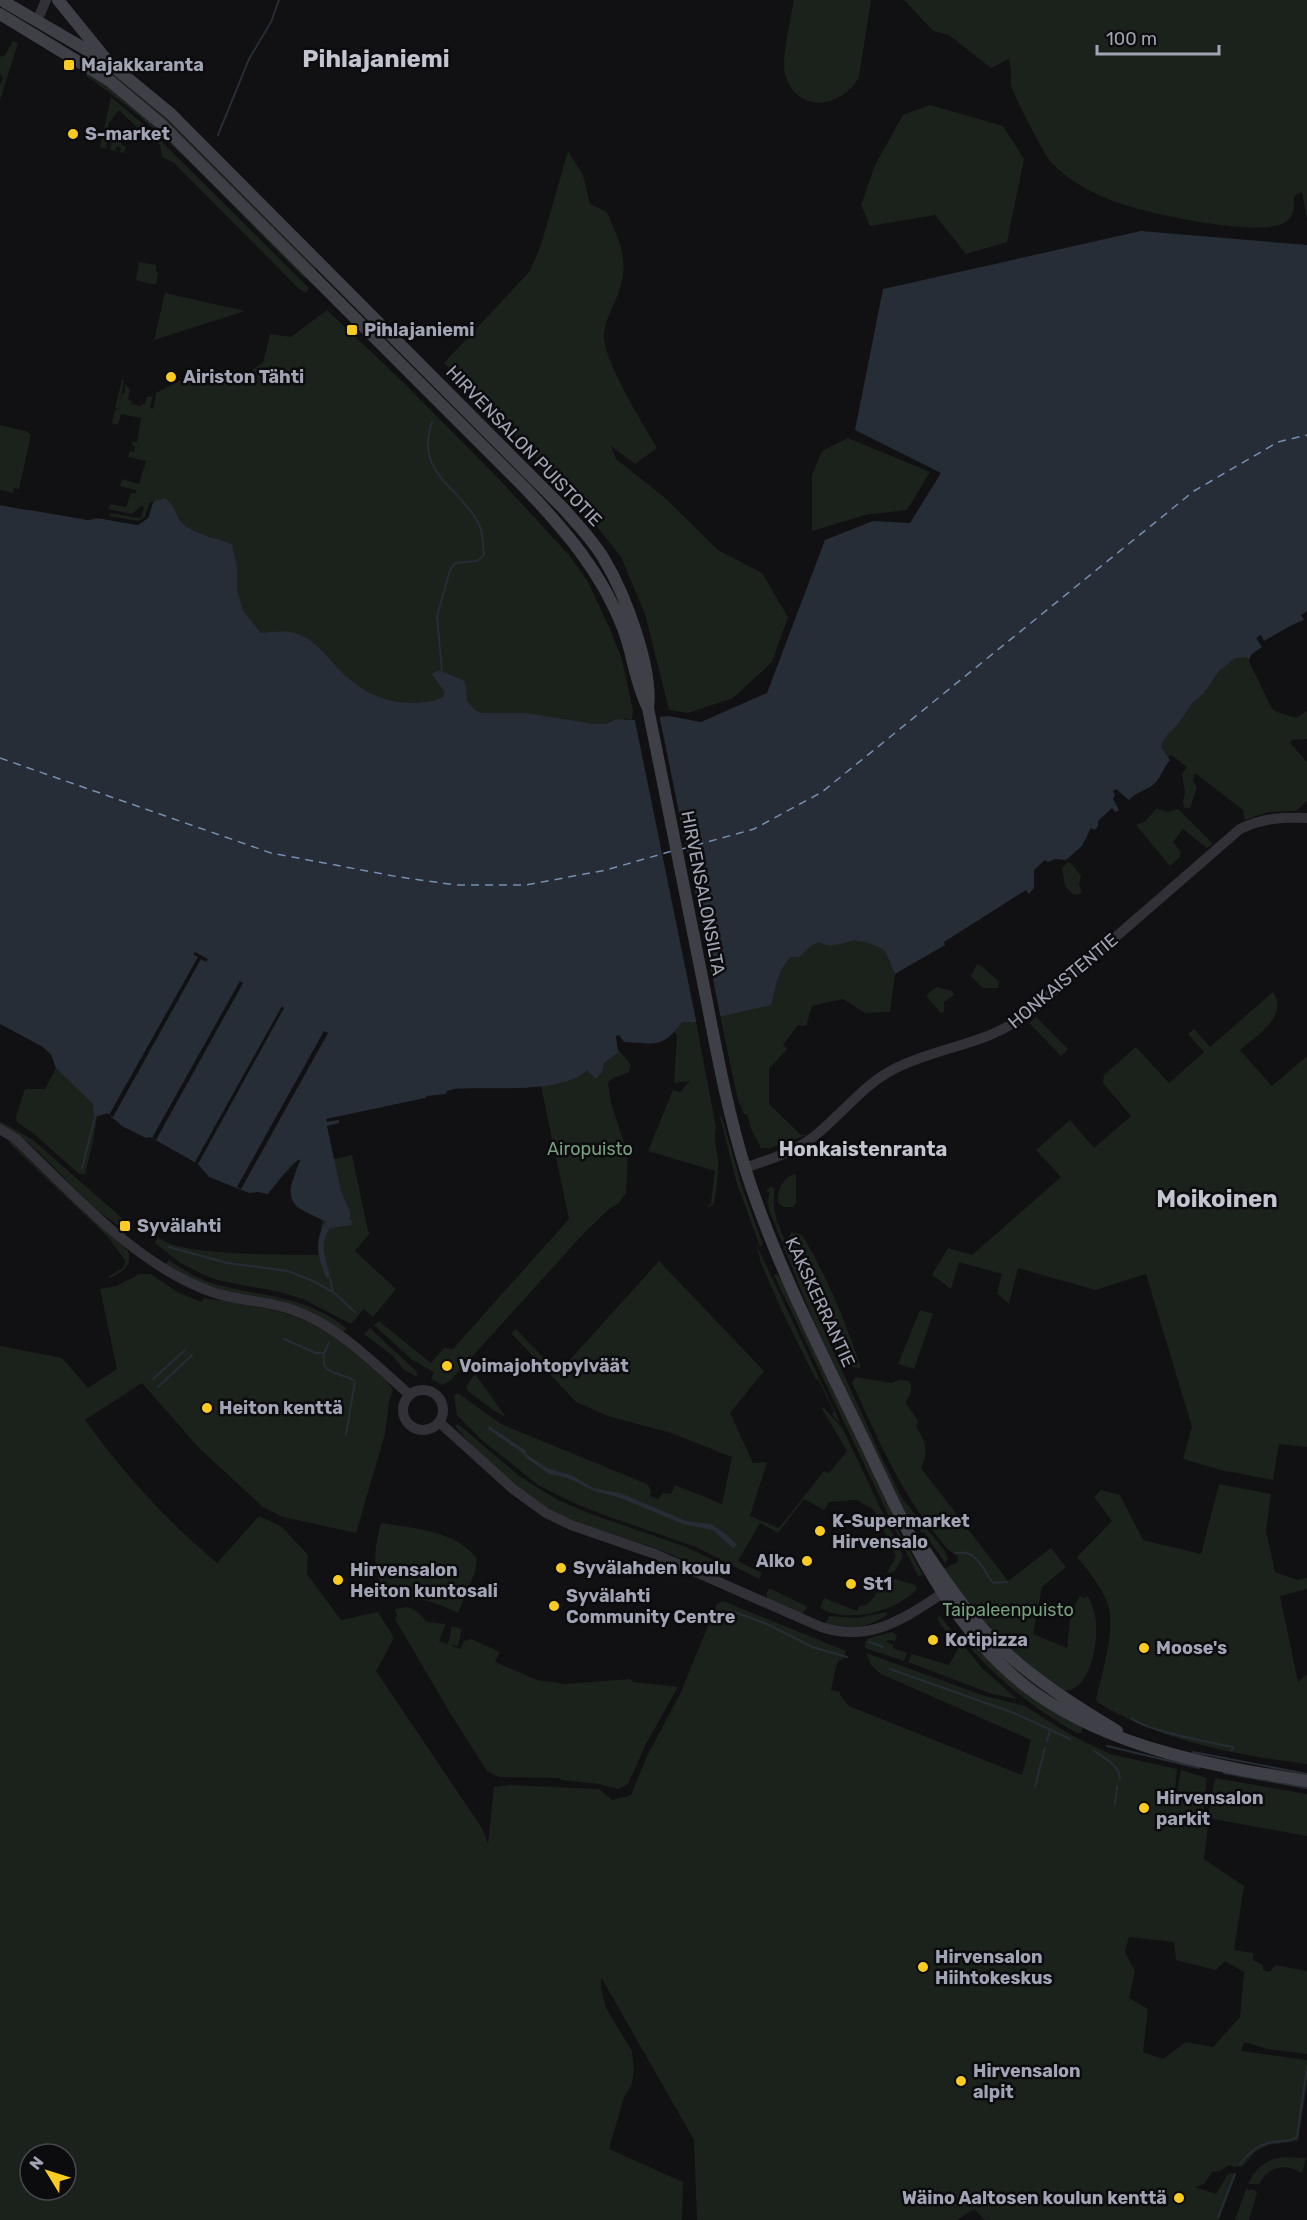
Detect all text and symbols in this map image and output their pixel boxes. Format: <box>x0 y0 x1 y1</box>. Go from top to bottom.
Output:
scale bar <box>1097 18 1218 56</box>
text: 100 m <box>1106 28 1157 50</box>
district label: Pihlajaniemi <box>302 45 450 73</box>
place label: Majakkaranta <box>81 54 204 76</box>
marker: Majakkaranta <box>62 58 76 72</box>
place label: S-market <box>85 123 170 145</box>
marker: S-market <box>66 127 80 141</box>
place label: Pihlajaniemi <box>364 319 475 341</box>
marker: Pihlajaniemi <box>345 323 359 337</box>
street label: HIRVENSALON PUISTOTIE <box>441 361 607 531</box>
place label: Airiston Tähti <box>183 366 304 388</box>
marker: Airiston Tähti <box>164 370 178 384</box>
street label: HIRVENSALONSILTA <box>676 809 730 977</box>
street label: HONKAISTENTIE <box>1004 929 1122 1033</box>
district label: Honkaistenranta <box>779 1137 947 1161</box>
park label: Airopuisto <box>547 1138 633 1160</box>
district label: Moikoinen <box>1156 1185 1278 1213</box>
place label: Syvälahti <box>137 1215 221 1237</box>
marker: Syvälahti <box>118 1219 132 1233</box>
street label: KAKSKERRANTIE <box>780 1234 860 1370</box>
place label: Voimajohtopylväät <box>459 1355 629 1377</box>
marker: Voimajohtopylväät <box>440 1359 454 1373</box>
place label: Heiton kenttä <box>219 1397 343 1419</box>
marker: Heiton kenttä <box>200 1401 214 1415</box>
place label: K-Supermarket Hirvensalo <box>832 1510 970 1553</box>
marker: K-Supermarket Hirvensalo <box>813 1524 827 1538</box>
place label: Alko <box>756 1550 795 1572</box>
marker: Alko <box>800 1554 814 1568</box>
place label: Syvälahden koulu <box>573 1557 731 1579</box>
place label: Hirvensalon Heiton kuntosali <box>350 1559 498 1602</box>
marker: Syvälahden koulu <box>554 1561 568 1575</box>
marker: Hirvensalon Heiton kuntosali <box>331 1573 345 1587</box>
place label: St1 <box>863 1573 892 1595</box>
marker: St1 <box>844 1577 858 1591</box>
place label: Syvälahti Community Centre <box>566 1585 736 1628</box>
marker: Syvälahti Community Centre <box>547 1599 561 1613</box>
park label: Taipaleenpuisto <box>942 1599 1074 1621</box>
place label: Kotipizza <box>945 1629 1028 1651</box>
marker: Kotipizza <box>926 1633 940 1647</box>
place label: Moose's <box>1156 1637 1227 1659</box>
marker: Moose's <box>1137 1641 1151 1655</box>
place label: Hirvensalon parkit <box>1156 1787 1264 1830</box>
marker: Hirvensalon parkit <box>1137 1801 1151 1815</box>
place label: Hirvensalon Hiihtokeskus <box>935 1946 1052 1989</box>
marker: Hirvensalon Hiihtokeskus <box>916 1960 930 1974</box>
place label: Hirvensalon alpit <box>973 2060 1081 2103</box>
marker: Hirvensalon alpit <box>954 2074 968 2088</box>
north arrow <box>18 2142 78 2202</box>
text: N <box>26 2153 48 2173</box>
place label: Wäino Aaltosen koulun kenttä <box>902 2187 1167 2209</box>
marker: Wäino Aaltosen koulun kenttä <box>1172 2191 1186 2205</box>

